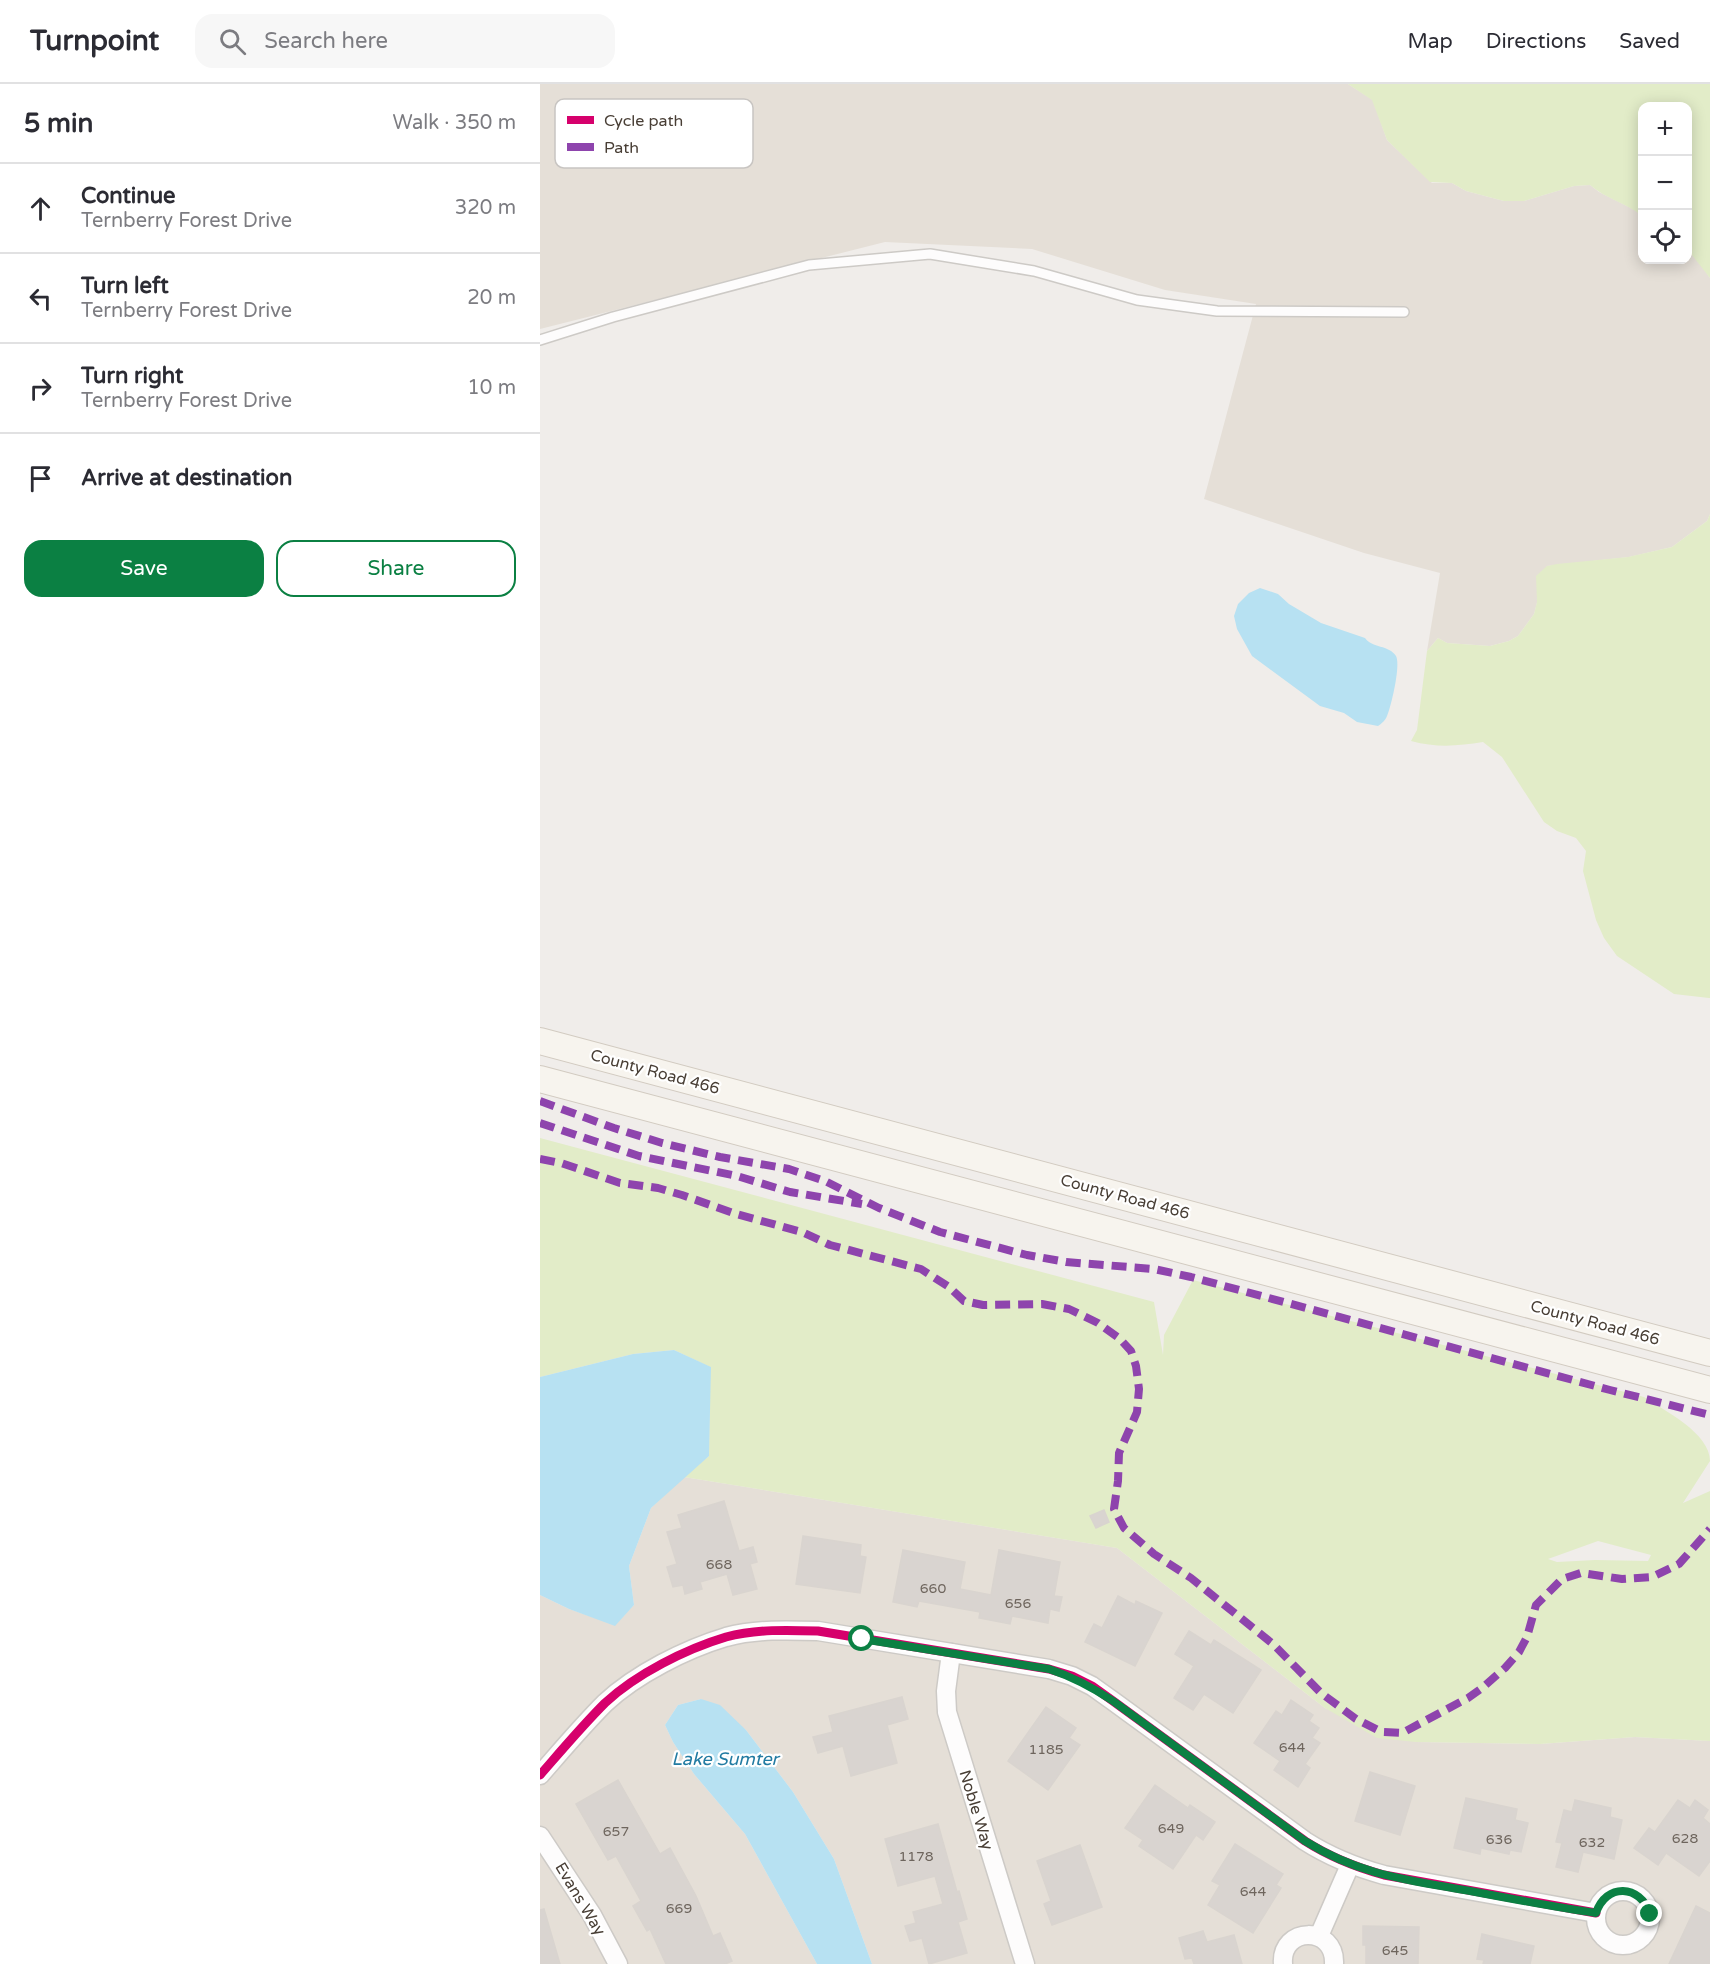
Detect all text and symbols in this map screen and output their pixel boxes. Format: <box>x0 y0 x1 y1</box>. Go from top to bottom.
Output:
search box <box>195 14 615 68</box>
text: Turnpoint <box>30 24 159 58</box>
icon: search <box>216 25 249 58</box>
text: Search here <box>264 28 388 54</box>
text: Map <box>1407 29 1453 54</box>
text: Directions <box>1486 29 1586 54</box>
text: Saved <box>1619 29 1680 54</box>
legend <box>555 99 753 168</box>
map controls <box>1638 102 1692 264</box>
button: + <box>1638 102 1692 156</box>
text: 5 min <box>24 108 93 139</box>
text: Walk · 350 m <box>393 111 516 135</box>
text: Cycle path <box>604 111 683 131</box>
text: Path <box>604 138 639 158</box>
button: − <box>1638 156 1692 210</box>
text: Continue <box>81 183 176 209</box>
icon: ahead <box>24 192 57 225</box>
text: 320 m <box>455 196 516 220</box>
text: Ternberry Forest Drive <box>81 209 292 233</box>
button: locate <box>1638 210 1692 264</box>
text: Turn left <box>81 273 169 299</box>
icon: left <box>24 282 57 315</box>
text: 20 m <box>467 286 516 310</box>
text: Ternberry Forest Drive <box>81 299 292 323</box>
text: Turn right <box>81 363 183 389</box>
icon: right <box>24 372 57 405</box>
text: 10 m <box>467 376 516 400</box>
text: Ternberry Forest Drive <box>81 389 292 413</box>
icon: arrive <box>24 462 57 495</box>
text: Arrive at destination <box>81 465 292 491</box>
button: Save <box>24 540 264 597</box>
button: Share <box>276 540 516 597</box>
street label: County Road 466 <box>588 1045 722 1099</box>
street label: County Road 466 <box>1058 1170 1192 1224</box>
street label: County Road 466 <box>1528 1296 1662 1350</box>
house number: 668 <box>706 1556 732 1573</box>
house number: 660 <box>920 1580 946 1597</box>
house number: 656 <box>1005 1595 1031 1612</box>
route start <box>848 1625 874 1651</box>
house number: 644 <box>1279 1739 1305 1756</box>
house number: 1185 <box>1028 1741 1064 1758</box>
water label: Lake Sumter <box>671 1748 781 1770</box>
street label: Noble Way <box>954 1768 998 1853</box>
house number: 649 <box>1158 1820 1184 1837</box>
house number: 657 <box>603 1823 629 1840</box>
house number: 628 <box>1672 1830 1698 1847</box>
house number: 636 <box>1486 1831 1512 1848</box>
house number: 632 <box>1579 1834 1605 1851</box>
house number: 1178 <box>898 1848 934 1865</box>
street label: Evans Way <box>550 1859 610 1940</box>
house number: 644 <box>1240 1883 1266 1900</box>
house number: 669 <box>666 1900 692 1917</box>
route end <box>1636 1900 1662 1926</box>
house number: 645 <box>1382 1942 1408 1959</box>

